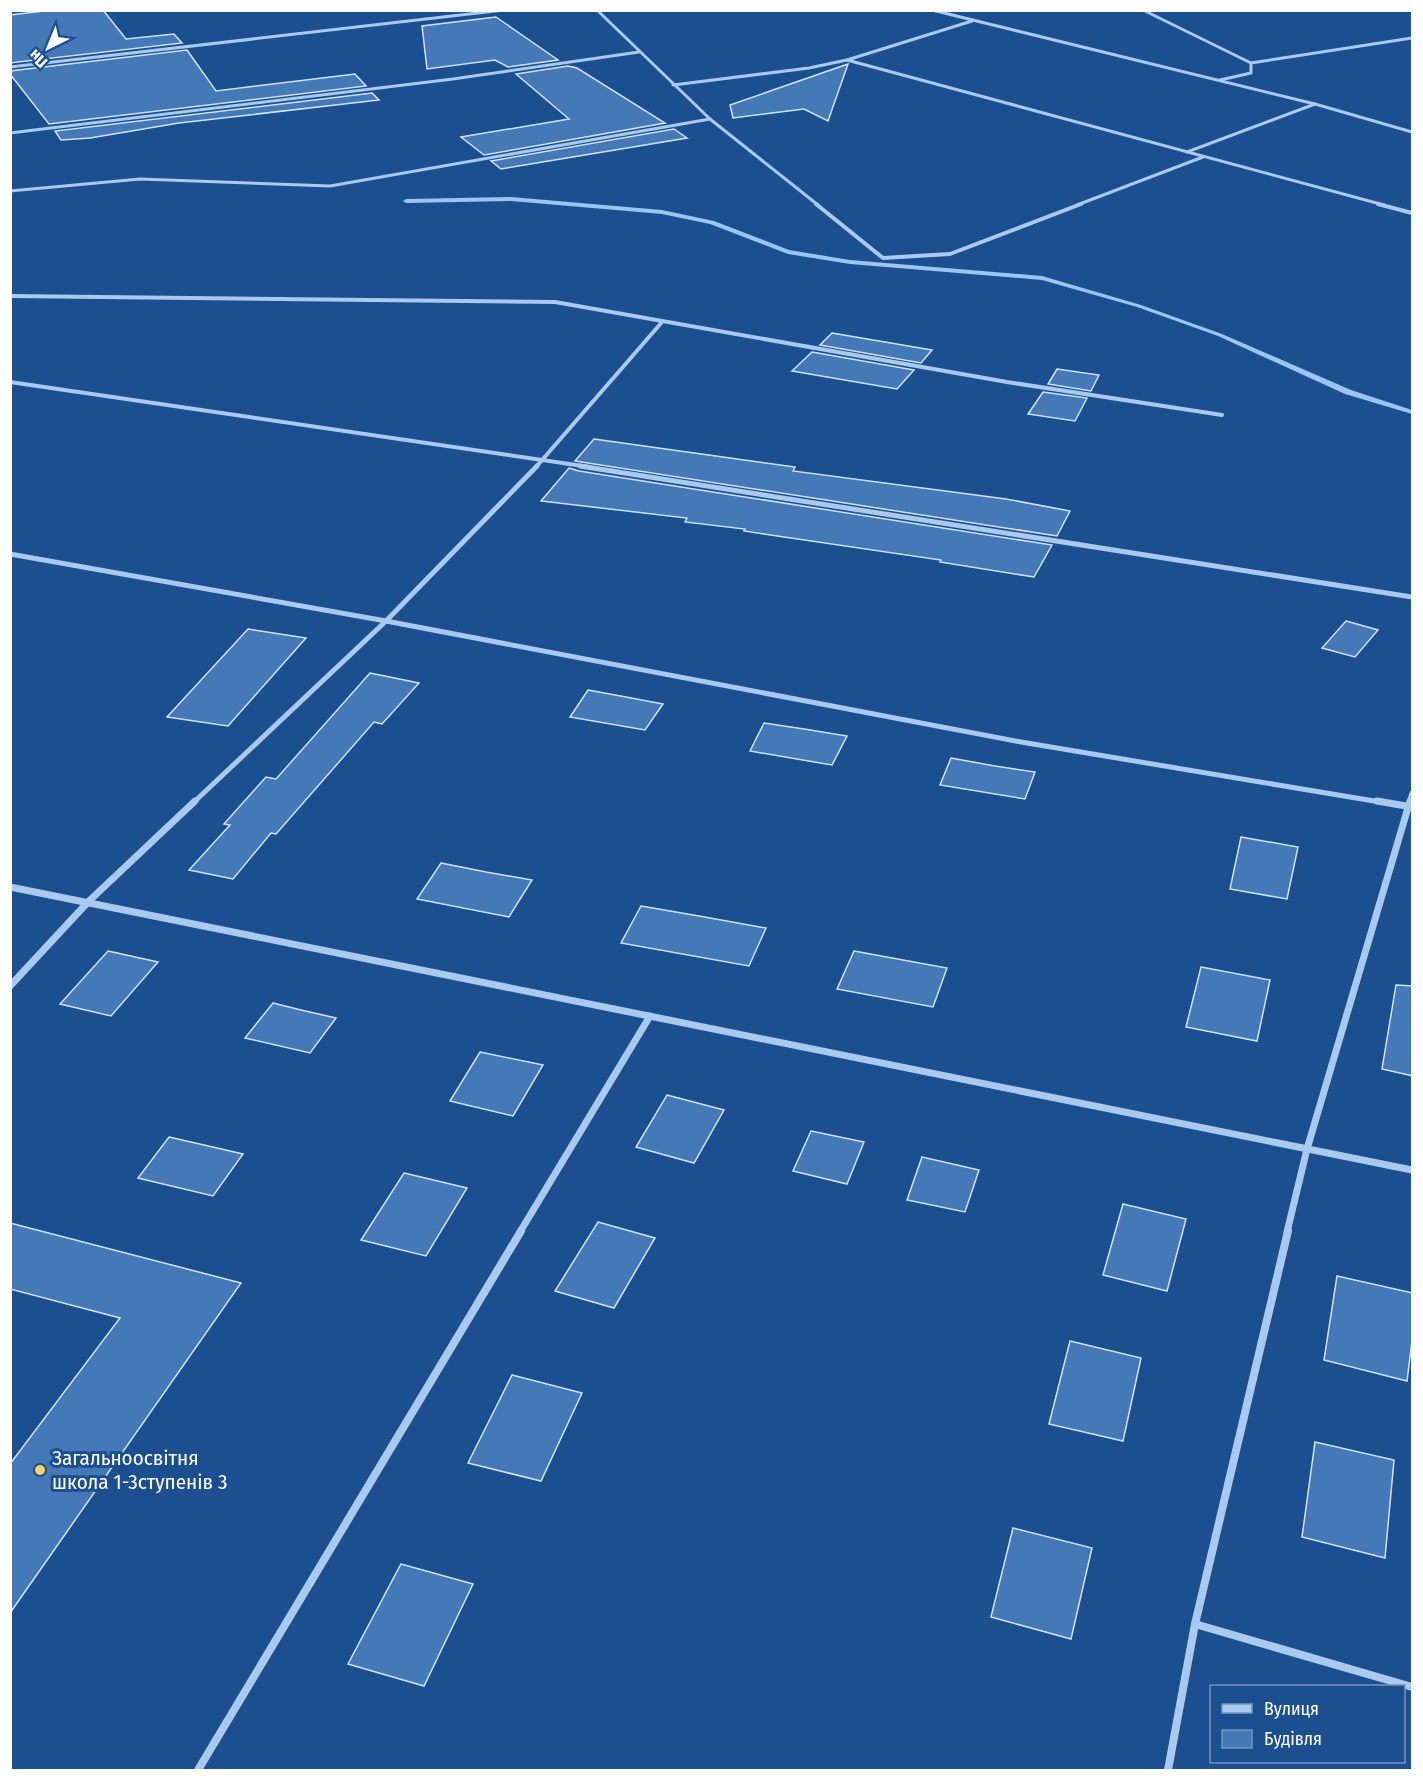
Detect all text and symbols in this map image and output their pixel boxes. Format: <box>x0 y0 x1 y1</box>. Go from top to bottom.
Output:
north arrow <box>18 18 78 78</box>
text: Пн <box>25 45 51 72</box>
place label: Загальноосвiтня школа 1-3ступенiв 3 <box>52 1445 228 1495</box>
marker: Загальноосвiтня школа 1-3ступенiв 3 <box>33 1463 47 1477</box>
legend <box>1210 1685 1405 1763</box>
text: Вулиця <box>1264 1698 1319 1720</box>
text: Будівля <box>1264 1728 1322 1750</box>

